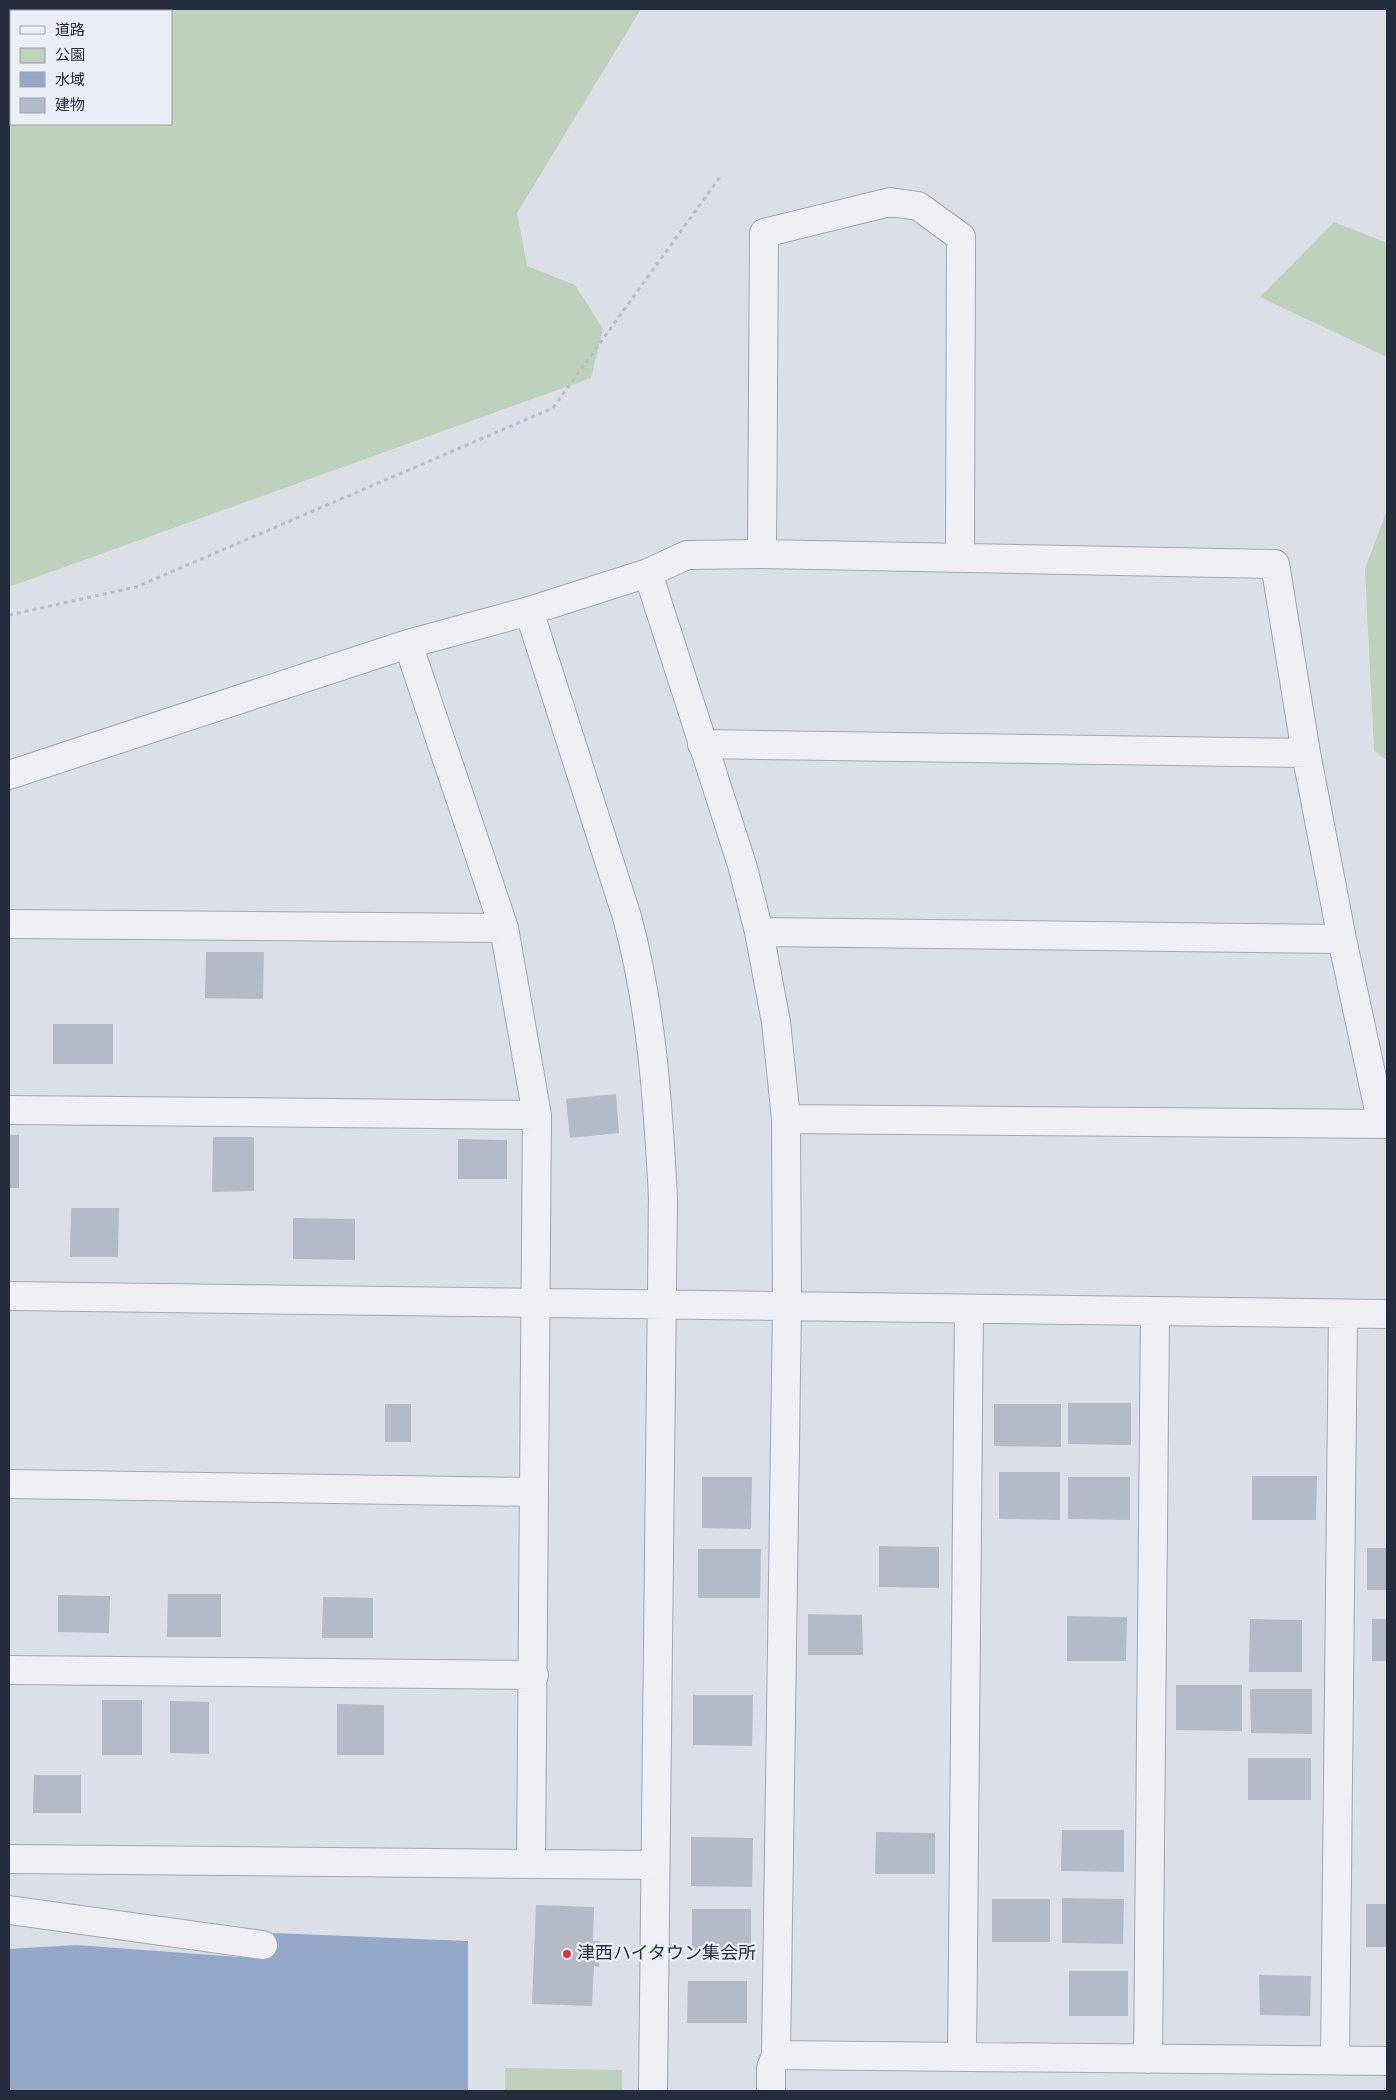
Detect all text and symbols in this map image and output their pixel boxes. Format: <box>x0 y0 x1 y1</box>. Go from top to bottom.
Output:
legend <box>10 10 172 125</box>
text: 道路 <box>55 22 85 38</box>
text: 公園 <box>55 47 85 63</box>
text: 水域 <box>55 72 85 88</box>
text: 建物 <box>55 97 85 113</box>
place label: 津西ハイタウン集会所 <box>577 1943 756 1963</box>
marker: 津西ハイタウン集会所 <box>561 1948 573 1960</box>

